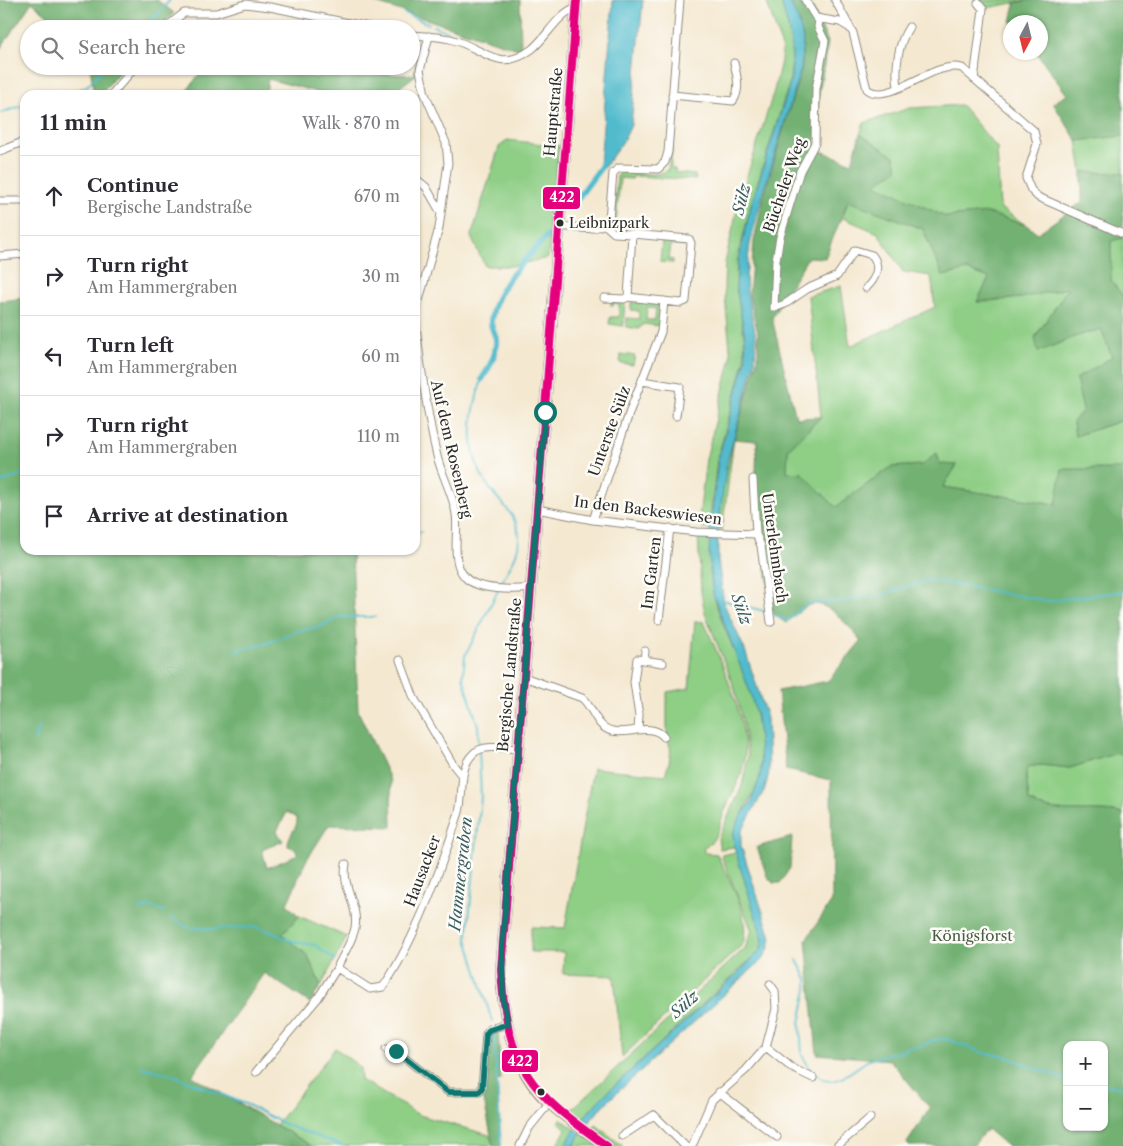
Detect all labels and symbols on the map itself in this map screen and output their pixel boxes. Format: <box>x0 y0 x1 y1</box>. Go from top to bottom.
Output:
north arrow <box>1003 15 1048 60</box>
street label: Hauptstraße <box>540 67 566 157</box>
street label: Bücheler Weg <box>759 135 809 235</box>
water label: Sülz <box>727 180 755 218</box>
line badge: 422 <box>542 186 581 210</box>
text: 422 <box>550 188 574 206</box>
place label: Leibnizpark <box>569 214 650 232</box>
marker: Leibnizpark <box>555 218 565 228</box>
street label: Auf dem Rosenberg <box>427 377 477 520</box>
street label: Unterste Sülz <box>584 383 634 479</box>
route start <box>534 401 557 424</box>
street label: In den Backeswiesen <box>573 492 724 529</box>
street label: Unterlehmbach <box>758 492 792 605</box>
street label: Im Garten <box>637 535 665 610</box>
water label: Sülz <box>727 590 757 629</box>
street label: Bergische Landstraße <box>493 597 525 753</box>
water label: Hammergraben <box>444 816 476 934</box>
street label: Hausacker <box>400 832 445 909</box>
park label: Königsforst <box>931 926 1013 945</box>
water label: Sülz <box>665 985 704 1023</box>
route end <box>385 1040 408 1063</box>
line badge: 422 <box>501 1049 539 1073</box>
text: 422 <box>508 1052 532 1070</box>
unlabelled marker <box>536 1087 546 1097</box>

